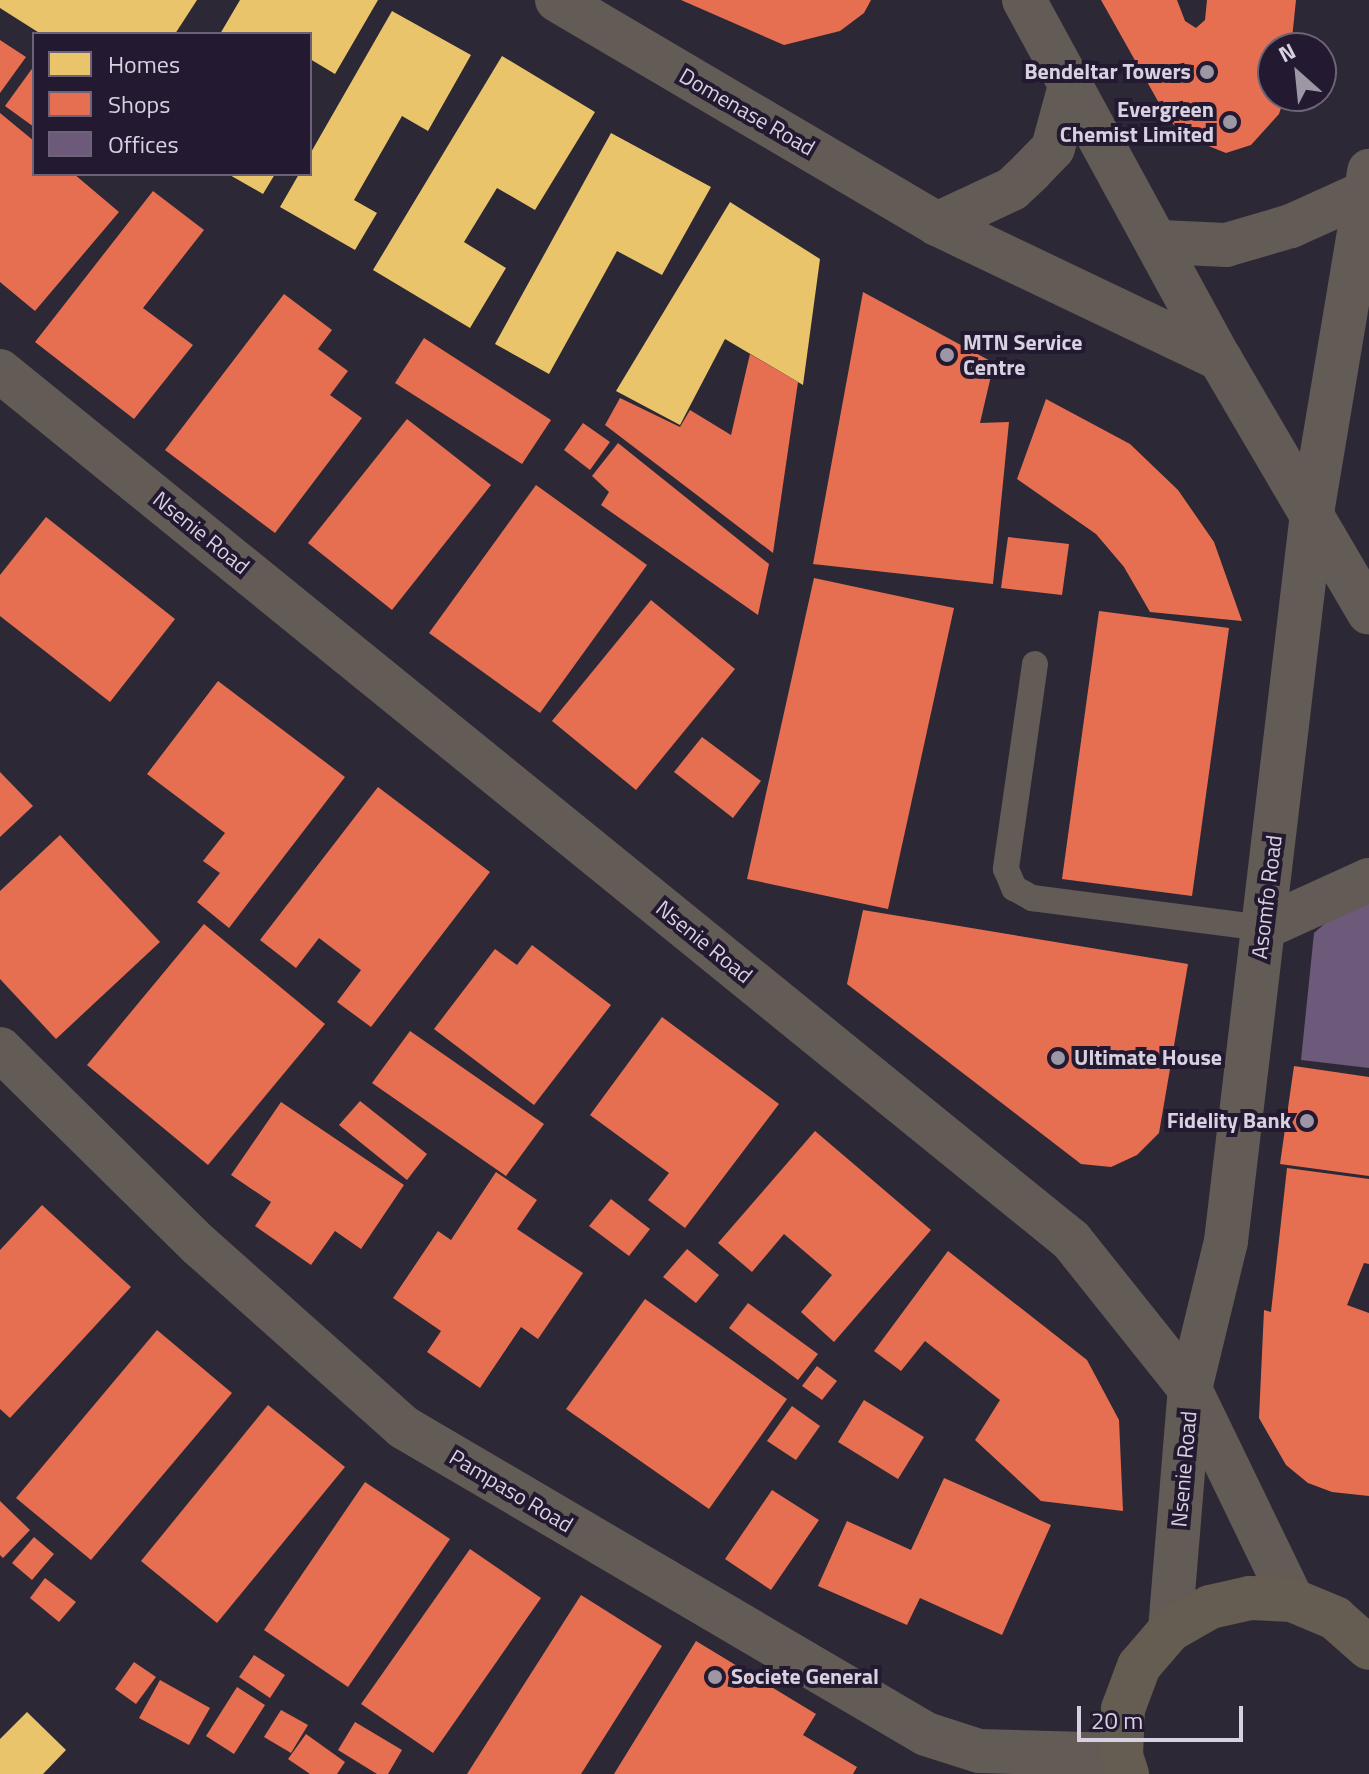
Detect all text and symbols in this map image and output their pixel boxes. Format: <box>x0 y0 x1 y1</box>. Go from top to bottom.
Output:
legend <box>32 32 312 176</box>
north arrow <box>1257 32 1337 112</box>
text: N <box>1273 34 1302 71</box>
text: Homes <box>108 46 180 82</box>
place label: Bendeltar Towers <box>1024 59 1191 85</box>
street label: Domenase Road <box>675 63 819 161</box>
marker: Bendeltar Towers <box>1198 63 1216 81</box>
text: Shops <box>108 86 170 122</box>
place label: Evergreen Chemist Limited <box>1060 96 1214 148</box>
marker: Evergreen Chemist Limited <box>1221 113 1239 131</box>
text: Offices <box>108 126 179 162</box>
place label: MTN Service Centre <box>963 329 1082 380</box>
marker: MTN Service Centre <box>938 346 956 364</box>
street label: Nsenie Road <box>147 486 255 580</box>
street label: Asomfo Road <box>1246 834 1288 960</box>
street label: Nsenie Road <box>650 895 758 989</box>
place label: Ultimate House <box>1074 1045 1222 1071</box>
marker: Ultimate House <box>1049 1049 1067 1067</box>
place label: Fidelity Bank <box>1167 1108 1291 1134</box>
marker: Fidelity Bank <box>1298 1112 1316 1130</box>
street label: Nsenie Road <box>1166 1410 1202 1528</box>
street label: Pampaso Road <box>445 1444 577 1538</box>
place label: Societe General <box>731 1664 879 1690</box>
marker: Societe General <box>706 1668 724 1686</box>
scale bar <box>1081 1690 1247 1740</box>
text: 20 m <box>1091 1702 1143 1738</box>

